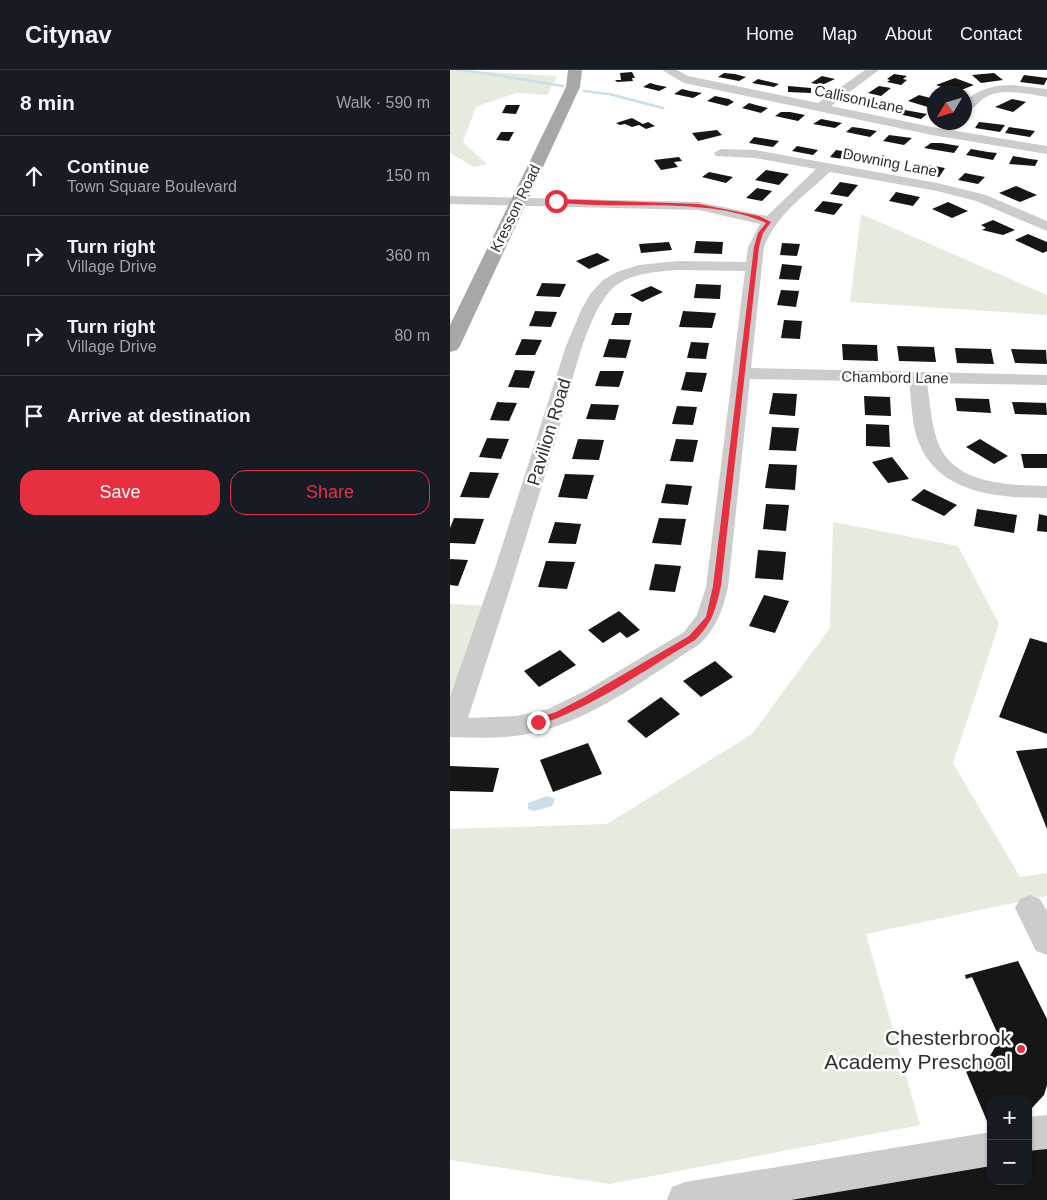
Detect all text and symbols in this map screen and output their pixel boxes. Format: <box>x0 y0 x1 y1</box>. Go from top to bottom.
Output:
text: Citynav <box>25 21 112 48</box>
text: Home <box>746 24 794 44</box>
text: Map <box>822 24 857 44</box>
text: About <box>885 24 932 44</box>
text: Contact <box>960 24 1022 44</box>
street label: Callison Lane <box>813 81 905 117</box>
north arrow <box>927 85 972 130</box>
text: 8 min <box>20 91 75 114</box>
text: Walk · 590 m <box>336 94 430 111</box>
street label: Downing Lane <box>841 145 939 179</box>
text: Continue <box>67 156 149 177</box>
icon: ahead <box>20 162 48 190</box>
street label: Kresson Road <box>487 162 543 254</box>
text: 150 m <box>386 167 430 184</box>
text: Town Square Boulevard <box>67 178 237 195</box>
route start <box>545 190 568 213</box>
text: Turn right <box>67 236 155 257</box>
icon: right <box>20 242 48 270</box>
text: 360 m <box>386 247 430 264</box>
text: Village Drive <box>67 258 157 275</box>
text: Turn right <box>67 316 155 337</box>
icon: right <box>20 322 48 350</box>
text: 80 m <box>394 327 430 344</box>
text: Village Drive <box>67 338 157 355</box>
street label: Chambord Lane <box>841 368 949 386</box>
street label: Pavilion Road <box>523 376 575 488</box>
icon: arrive <box>20 402 48 430</box>
text: Arrive at destination <box>67 405 251 426</box>
button: Save <box>20 470 220 515</box>
button: Share <box>230 470 430 515</box>
route end <box>527 711 550 734</box>
place label: Chesterbrook Academy Preschool <box>824 1026 1011 1073</box>
marker: Chesterbrook Academy Preschool <box>1015 1043 1027 1055</box>
map controls <box>987 1095 1032 1185</box>
button: + <box>987 1095 1032 1140</box>
button: − <box>987 1140 1032 1185</box>

